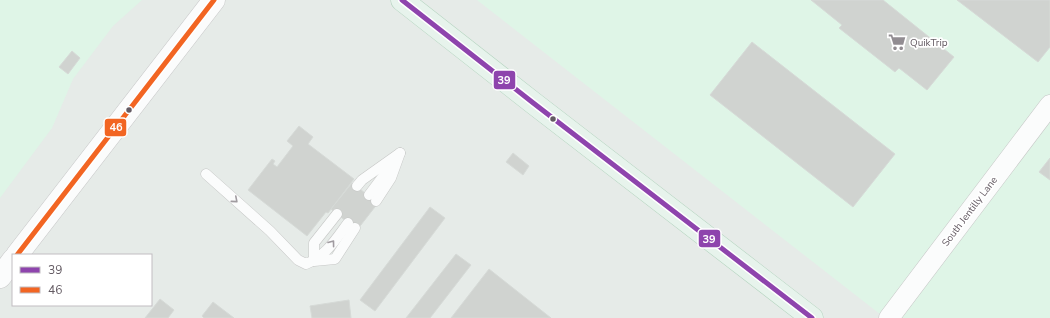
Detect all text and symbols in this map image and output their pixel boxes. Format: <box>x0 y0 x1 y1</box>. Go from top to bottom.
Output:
supermarket icon: QuikTrip <box>887 32 907 52</box>
place label: QuikTrip <box>910 36 948 50</box>
line badge: 39 <box>493 70 516 90</box>
text: 39 <box>497 73 511 88</box>
unlabelled marker <box>124 105 134 115</box>
unlabelled marker <box>548 114 558 124</box>
line badge: 46 <box>104 118 127 137</box>
text: 46 <box>109 120 123 135</box>
street label: South Jentilly Lane <box>939 174 1001 250</box>
one-way arrow <box>230 195 238 203</box>
line badge: 39 <box>698 229 721 248</box>
text: 39 <box>702 232 716 247</box>
one-way arrow <box>327 241 334 248</box>
legend <box>12 254 152 306</box>
text: 39 <box>48 262 62 278</box>
text: 46 <box>48 282 62 298</box>

